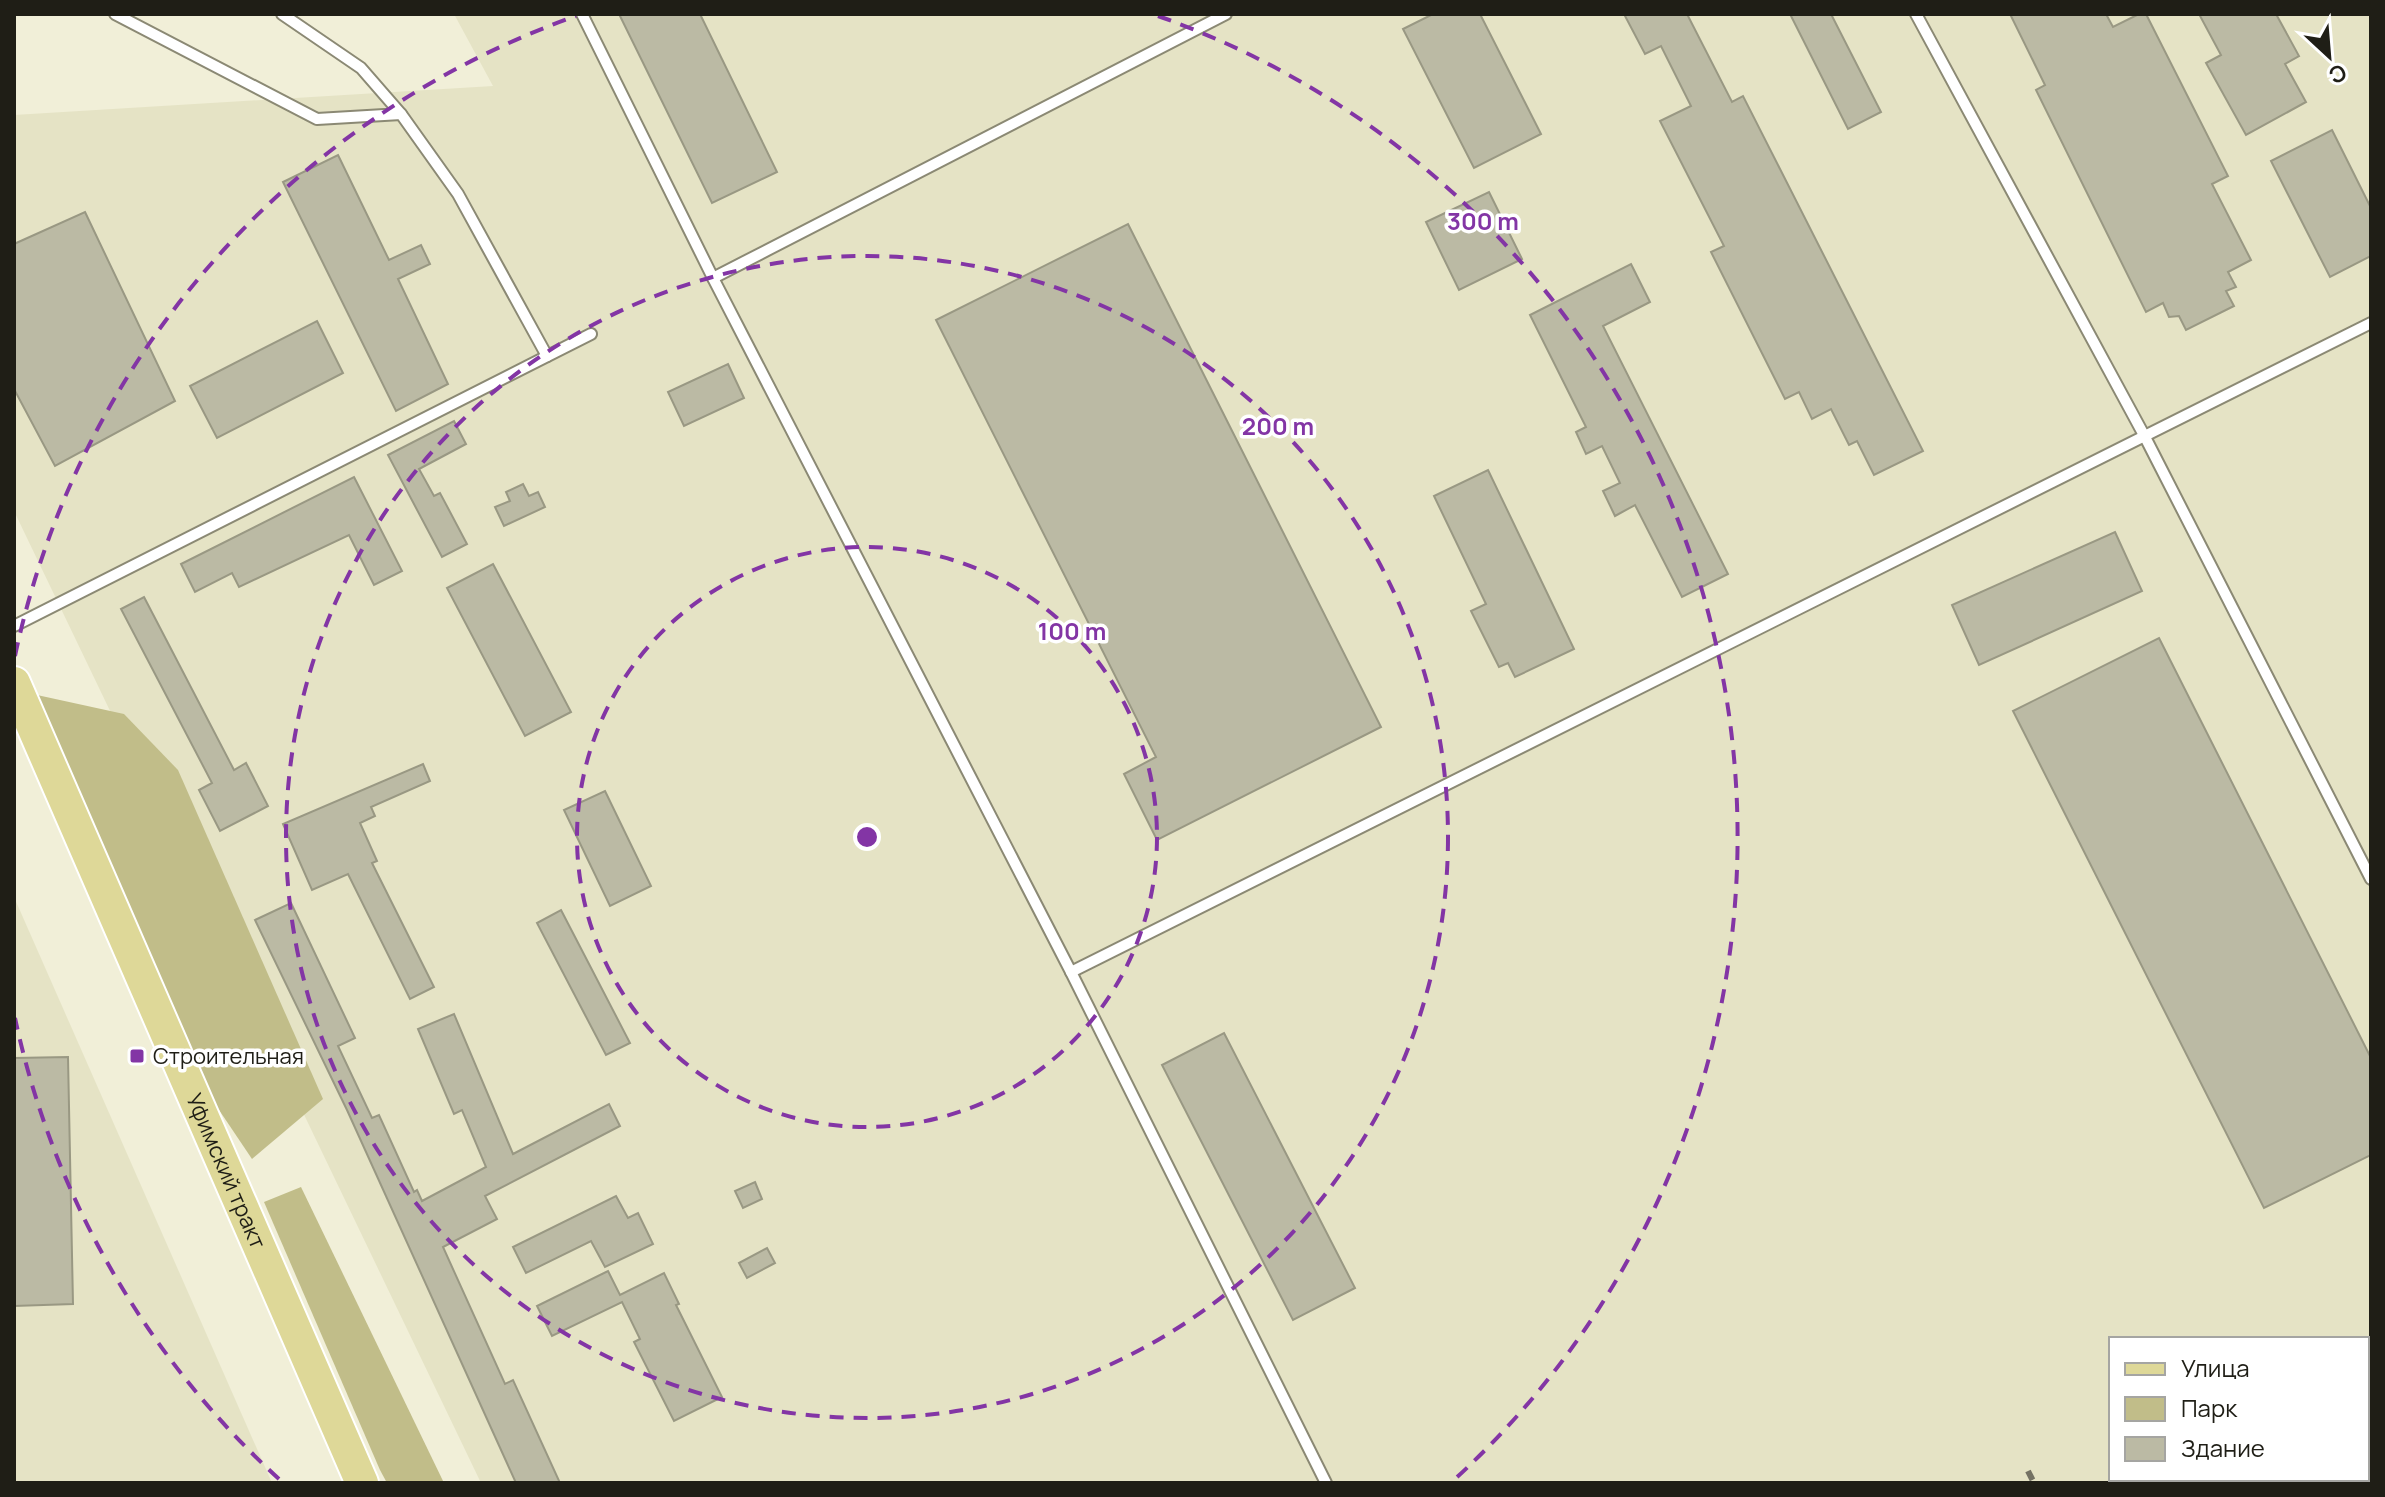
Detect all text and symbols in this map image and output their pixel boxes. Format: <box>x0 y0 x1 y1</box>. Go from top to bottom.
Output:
north arrow <box>2289 16 2369 96</box>
text: С <box>2324 57 2352 91</box>
text: 300 m <box>1447 204 1519 237</box>
text: 200 m <box>1242 409 1314 442</box>
text: 100 m <box>1038 614 1106 647</box>
centre of rings <box>853 823 881 851</box>
place label: Строительная <box>153 1041 304 1071</box>
marker: Строительная <box>128 1047 146 1065</box>
street label: Уфимский тракт <box>179 1088 273 1253</box>
legend <box>2109 1337 2369 1481</box>
text: Улица <box>2181 1351 2250 1384</box>
text: Парк <box>2181 1391 2238 1424</box>
text: Здание <box>2181 1431 2265 1464</box>

